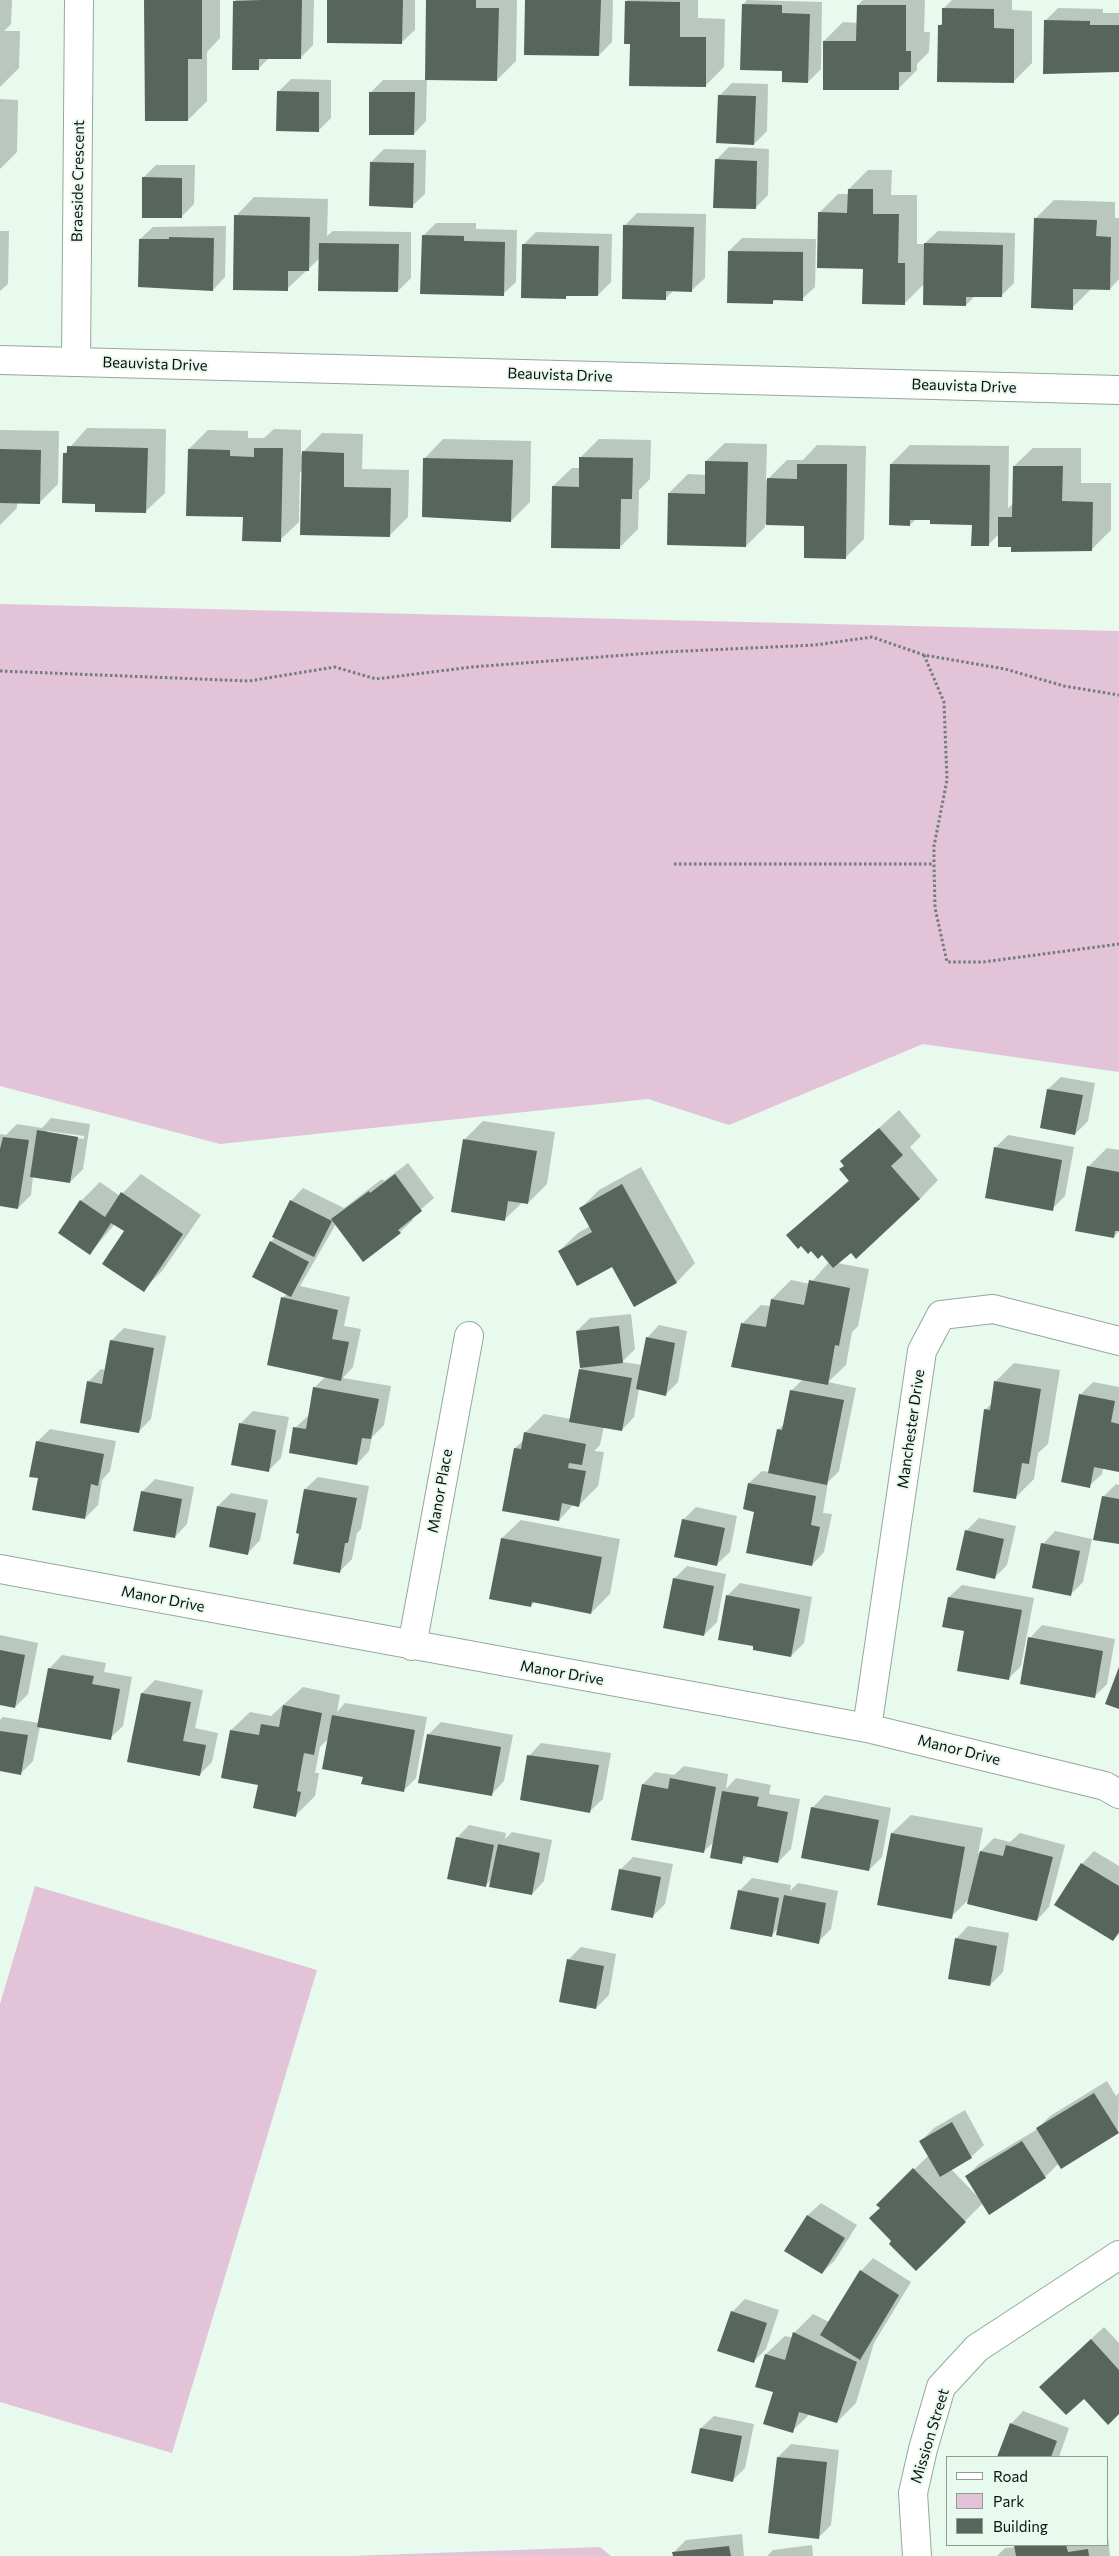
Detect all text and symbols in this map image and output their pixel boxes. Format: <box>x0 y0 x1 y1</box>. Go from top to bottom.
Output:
street label: Braeside Crescent <box>68 120 88 242</box>
street label: Beauvista Drive <box>102 353 208 375</box>
street label: Beauvista Drive <box>507 364 613 386</box>
street label: Beauvista Drive <box>911 375 1017 397</box>
street label: Manchester Drive <box>894 1368 928 1490</box>
street label: Manor Place <box>424 1448 456 1534</box>
street label: Manor Drive <box>120 1582 206 1616</box>
street label: Manor Drive <box>519 1657 605 1689</box>
street label: Manor Drive <box>916 1731 1002 1769</box>
street label: Mission Street <box>907 2386 953 2486</box>
legend <box>946 2456 1109 2546</box>
text: Road <box>993 2467 1028 2485</box>
text: Park <box>993 2492 1024 2510</box>
text: Building <box>993 2517 1048 2535</box>

